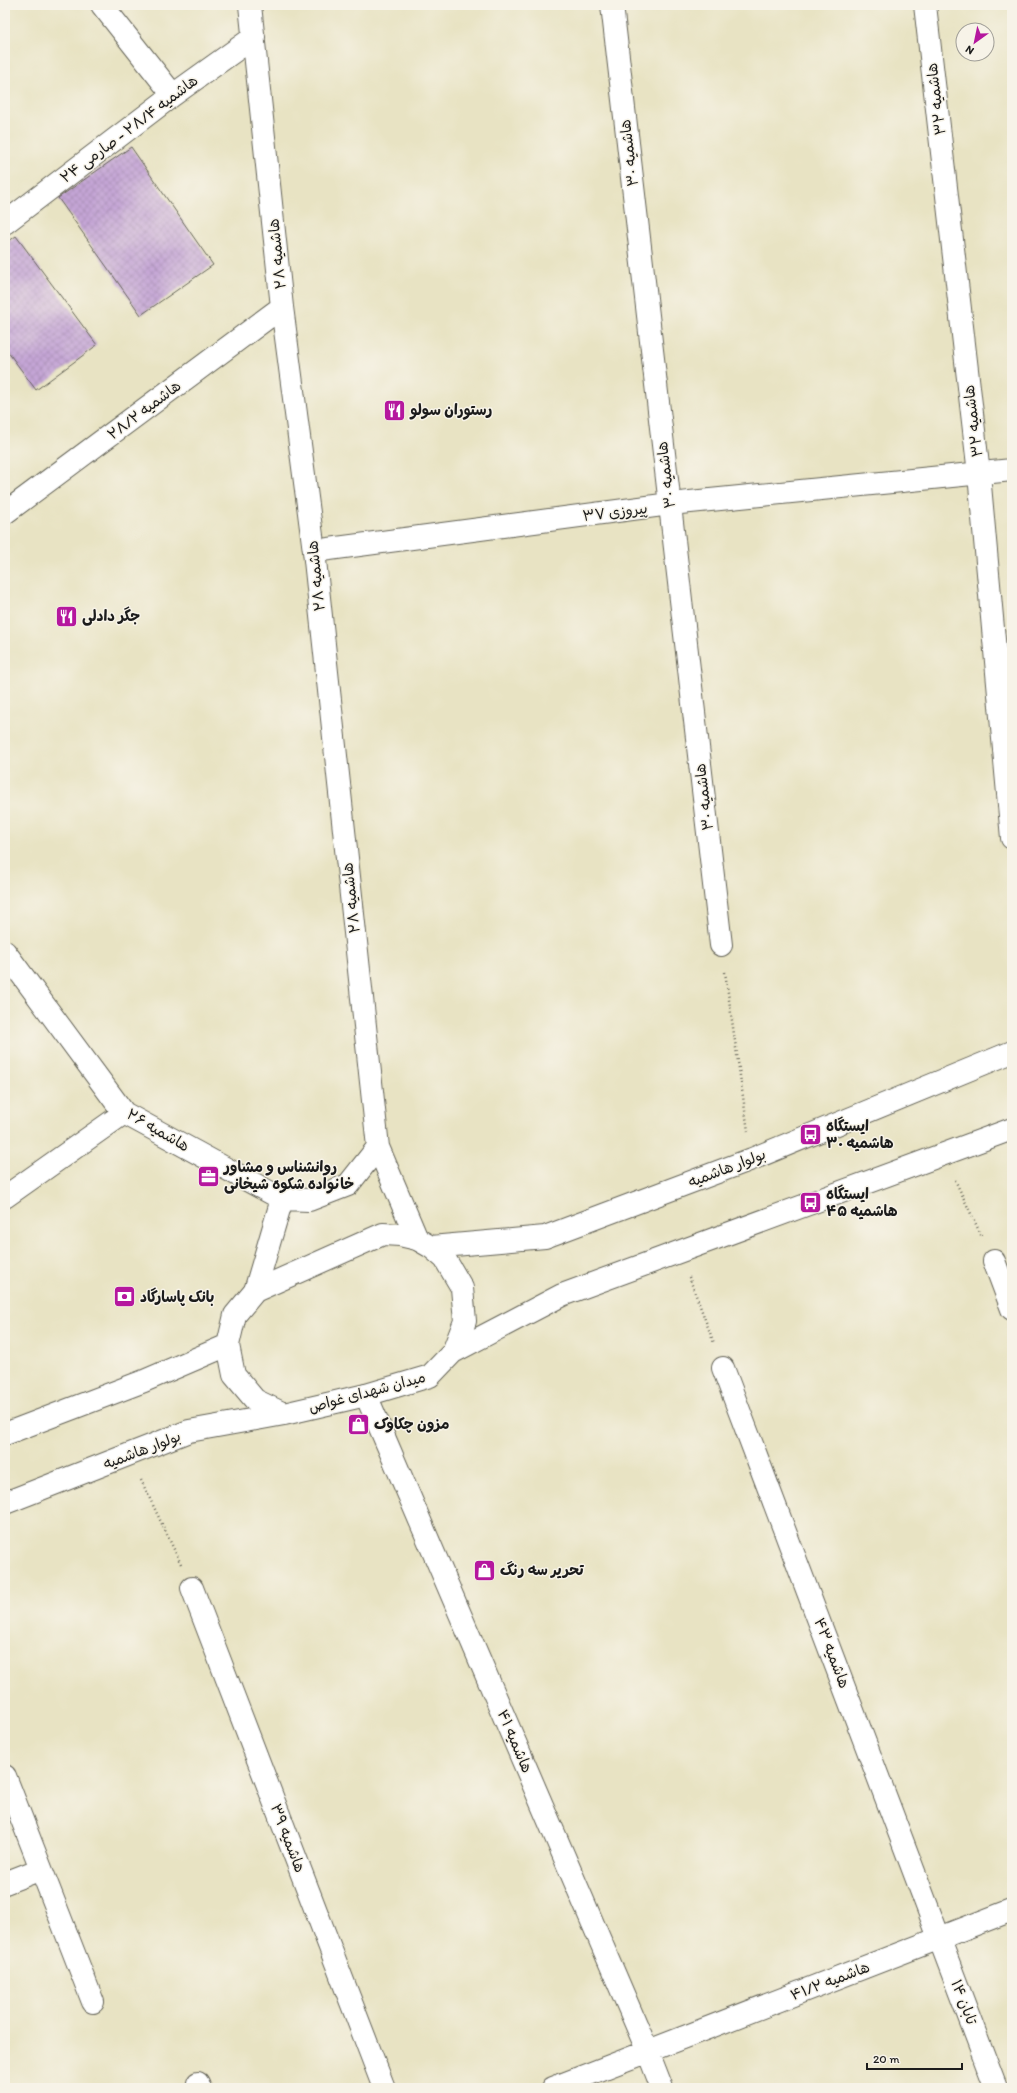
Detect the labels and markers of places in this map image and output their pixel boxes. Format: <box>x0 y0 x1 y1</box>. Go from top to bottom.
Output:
restaurant icon: رستوران سولو <box>382 397 408 423</box>
place label: رستوران سولو <box>409 401 492 420</box>
restaurant icon: جگر دادلی <box>54 603 80 629</box>
place label: جگر دادلی <box>82 606 140 626</box>
place label: ایستگاه هاشمیه ۳۰ <box>826 1116 894 1152</box>
bus stop icon: ایستگاه هاشمیه ۳۰ <box>798 1122 824 1148</box>
place label: روانشناس و مشاور خانواده شکوه شیخانی <box>222 1158 354 1194</box>
office icon: روانشناس و مشاور خانواده شکوه شیخانی <box>195 1163 221 1189</box>
place label: ایستگاه هاشمیه ۴۵ <box>826 1184 898 1220</box>
bus stop icon: ایستگاه هاشمیه ۴۵ <box>798 1190 824 1216</box>
bank icon: بانک پاسارگاد <box>112 1284 138 1310</box>
place label: بانک پاسارگاد <box>140 1287 214 1306</box>
shop icon: مزون چکاوک <box>345 1411 371 1437</box>
place label: مزون چکاوک <box>374 1415 449 1433</box>
shop icon: تحریر سه رنگ <box>472 1557 498 1583</box>
place label: تحریر سه رنگ <box>500 1561 584 1579</box>

